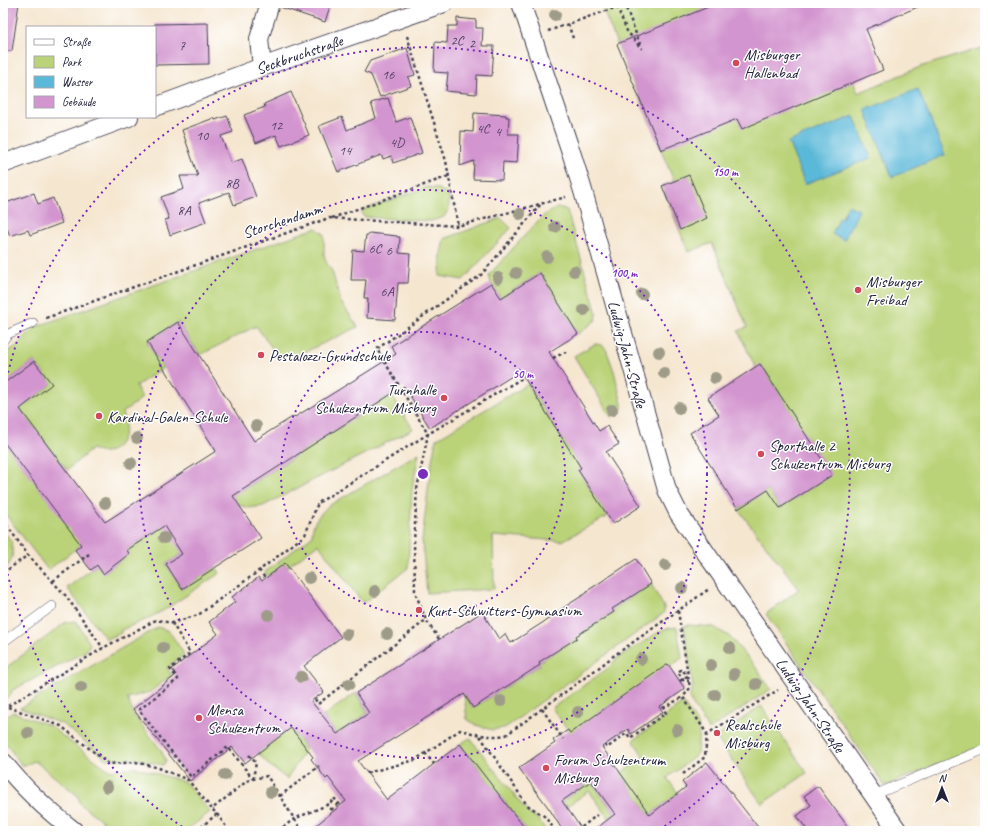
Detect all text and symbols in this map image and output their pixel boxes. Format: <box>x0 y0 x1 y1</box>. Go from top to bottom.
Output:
legend <box>26 26 156 118</box>
street label: Seckbruchstraße <box>253 30 347 79</box>
house number: 2C <box>451 32 465 49</box>
text: Straße <box>62 34 91 50</box>
house number: 2 <box>469 35 477 52</box>
house number: 7 <box>179 37 186 54</box>
place label: Misburger Hallenbad <box>744 45 801 83</box>
text: Park <box>62 54 83 70</box>
marker: Misburger Hallenbad <box>731 58 741 68</box>
house number: 16 <box>382 66 395 83</box>
text: Wasser <box>62 74 94 90</box>
text: Gebäude <box>62 94 96 110</box>
house number: 12 <box>270 117 284 134</box>
house number: 4C <box>477 120 491 137</box>
house number: 4 <box>495 123 503 140</box>
house number: 10 <box>196 127 210 144</box>
house number: 4D <box>390 134 406 151</box>
house number: 14 <box>339 142 353 159</box>
text: 150 m <box>712 164 739 180</box>
house number: 8B <box>225 175 241 192</box>
street label: Storchendamm <box>240 198 326 243</box>
house number: 8A <box>177 202 192 219</box>
house number: 6C <box>369 240 383 257</box>
house number: 6 <box>386 242 393 259</box>
text: 100 m <box>611 265 638 281</box>
place label: Misburger Freibad <box>866 272 923 310</box>
house number: 6A <box>380 283 395 300</box>
marker: Misburger Freibad <box>853 285 863 295</box>
street label: Ludwig-Jahn-Straße <box>603 299 651 412</box>
place label: Pestalozzi-Grundschule <box>269 346 392 366</box>
marker: Pestalozzi-Grundschule <box>256 350 266 360</box>
text: 50 m <box>513 366 534 382</box>
place label: Turnhalle Schulzentrum Misburg <box>314 380 438 418</box>
marker: Turnhalle Schulzentrum Misburg <box>439 393 449 403</box>
place label: Kardinal-Galen-Schule <box>107 407 229 427</box>
marker: Kardinal-Galen-Schule <box>94 411 104 421</box>
place label: Sporthalle 2 Schulzentrum Misburg <box>769 436 892 474</box>
marker: Sporthalle 2 Schulzentrum Misburg <box>756 449 766 459</box>
centre of rings <box>416 467 430 481</box>
place label: Kurt-Schwitters-Gymnasium <box>427 601 583 621</box>
marker: Kurt-Schwitters-Gymnasium <box>414 605 424 615</box>
street label: Ludwig-Jahn-Straße <box>771 654 850 758</box>
place label: Mensa Schulzentrum <box>207 700 281 738</box>
marker: Mensa Schulzentrum <box>194 713 204 723</box>
place label: Realschule Misburg <box>725 715 782 753</box>
marker: Realschule Misburg <box>712 728 722 738</box>
place label: Forum Schulzentrum Misburg <box>554 750 667 788</box>
marker: Forum Schulzentrum Misburg <box>541 763 551 773</box>
north arrow <box>922 768 962 808</box>
text: N <box>939 771 948 785</box>

